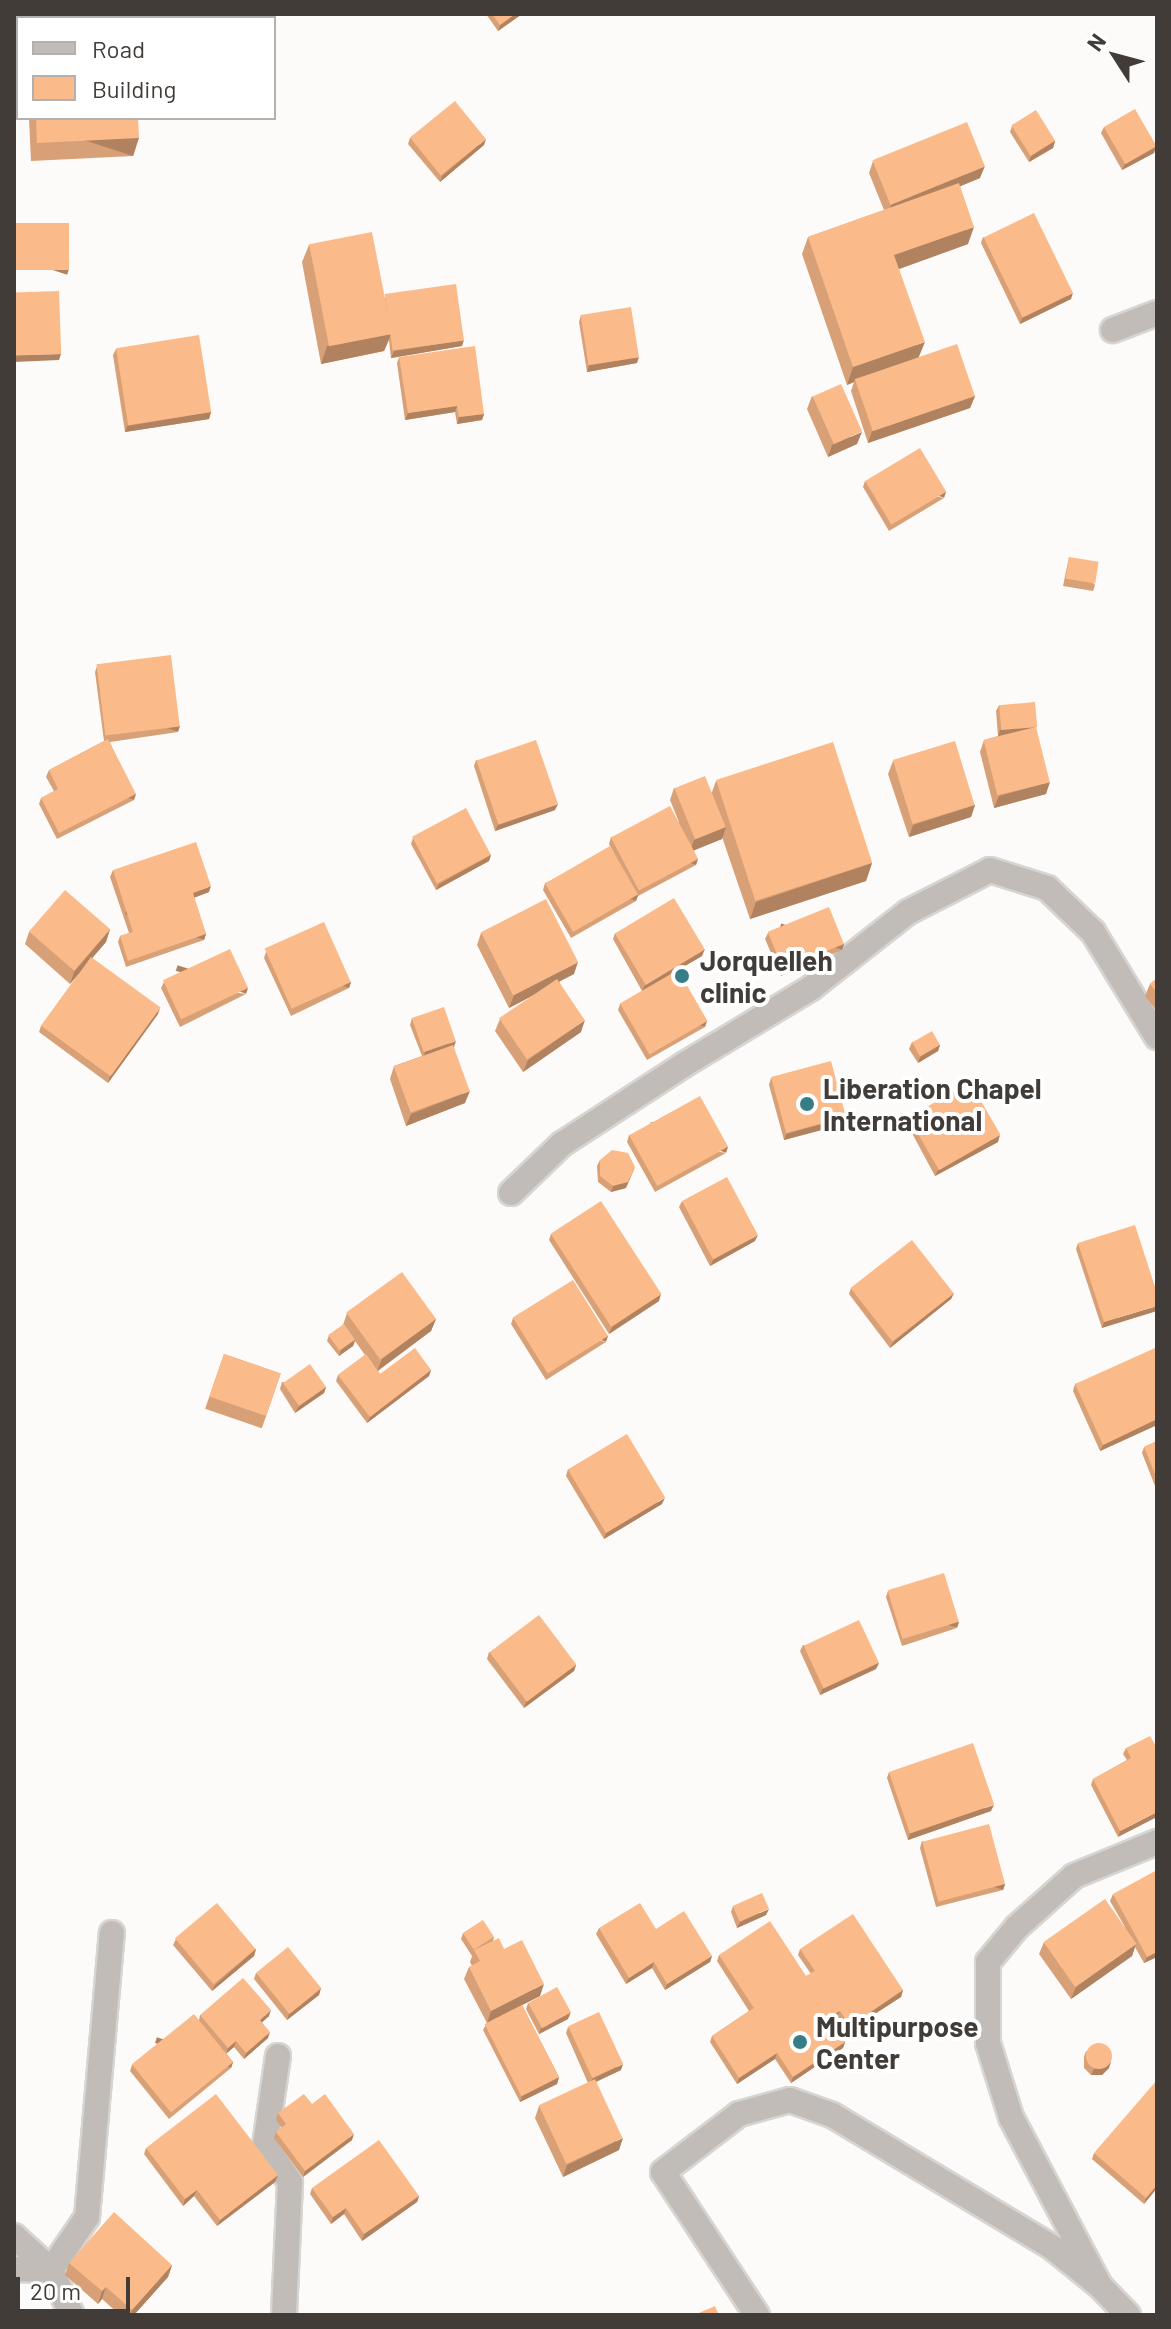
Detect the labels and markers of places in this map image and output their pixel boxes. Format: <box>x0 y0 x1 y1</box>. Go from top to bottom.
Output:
place label: Jorquelleh clinic <box>700 943 833 1009</box>
marker: Jorquelleh clinic <box>671 965 693 987</box>
place label: Liberation Chapel International <box>823 1071 1042 1137</box>
marker: Liberation Chapel International <box>798 1095 816 1113</box>
place label: Multipurpose Center <box>816 2009 979 2075</box>
marker: Multipurpose Center <box>791 2033 809 2051</box>

